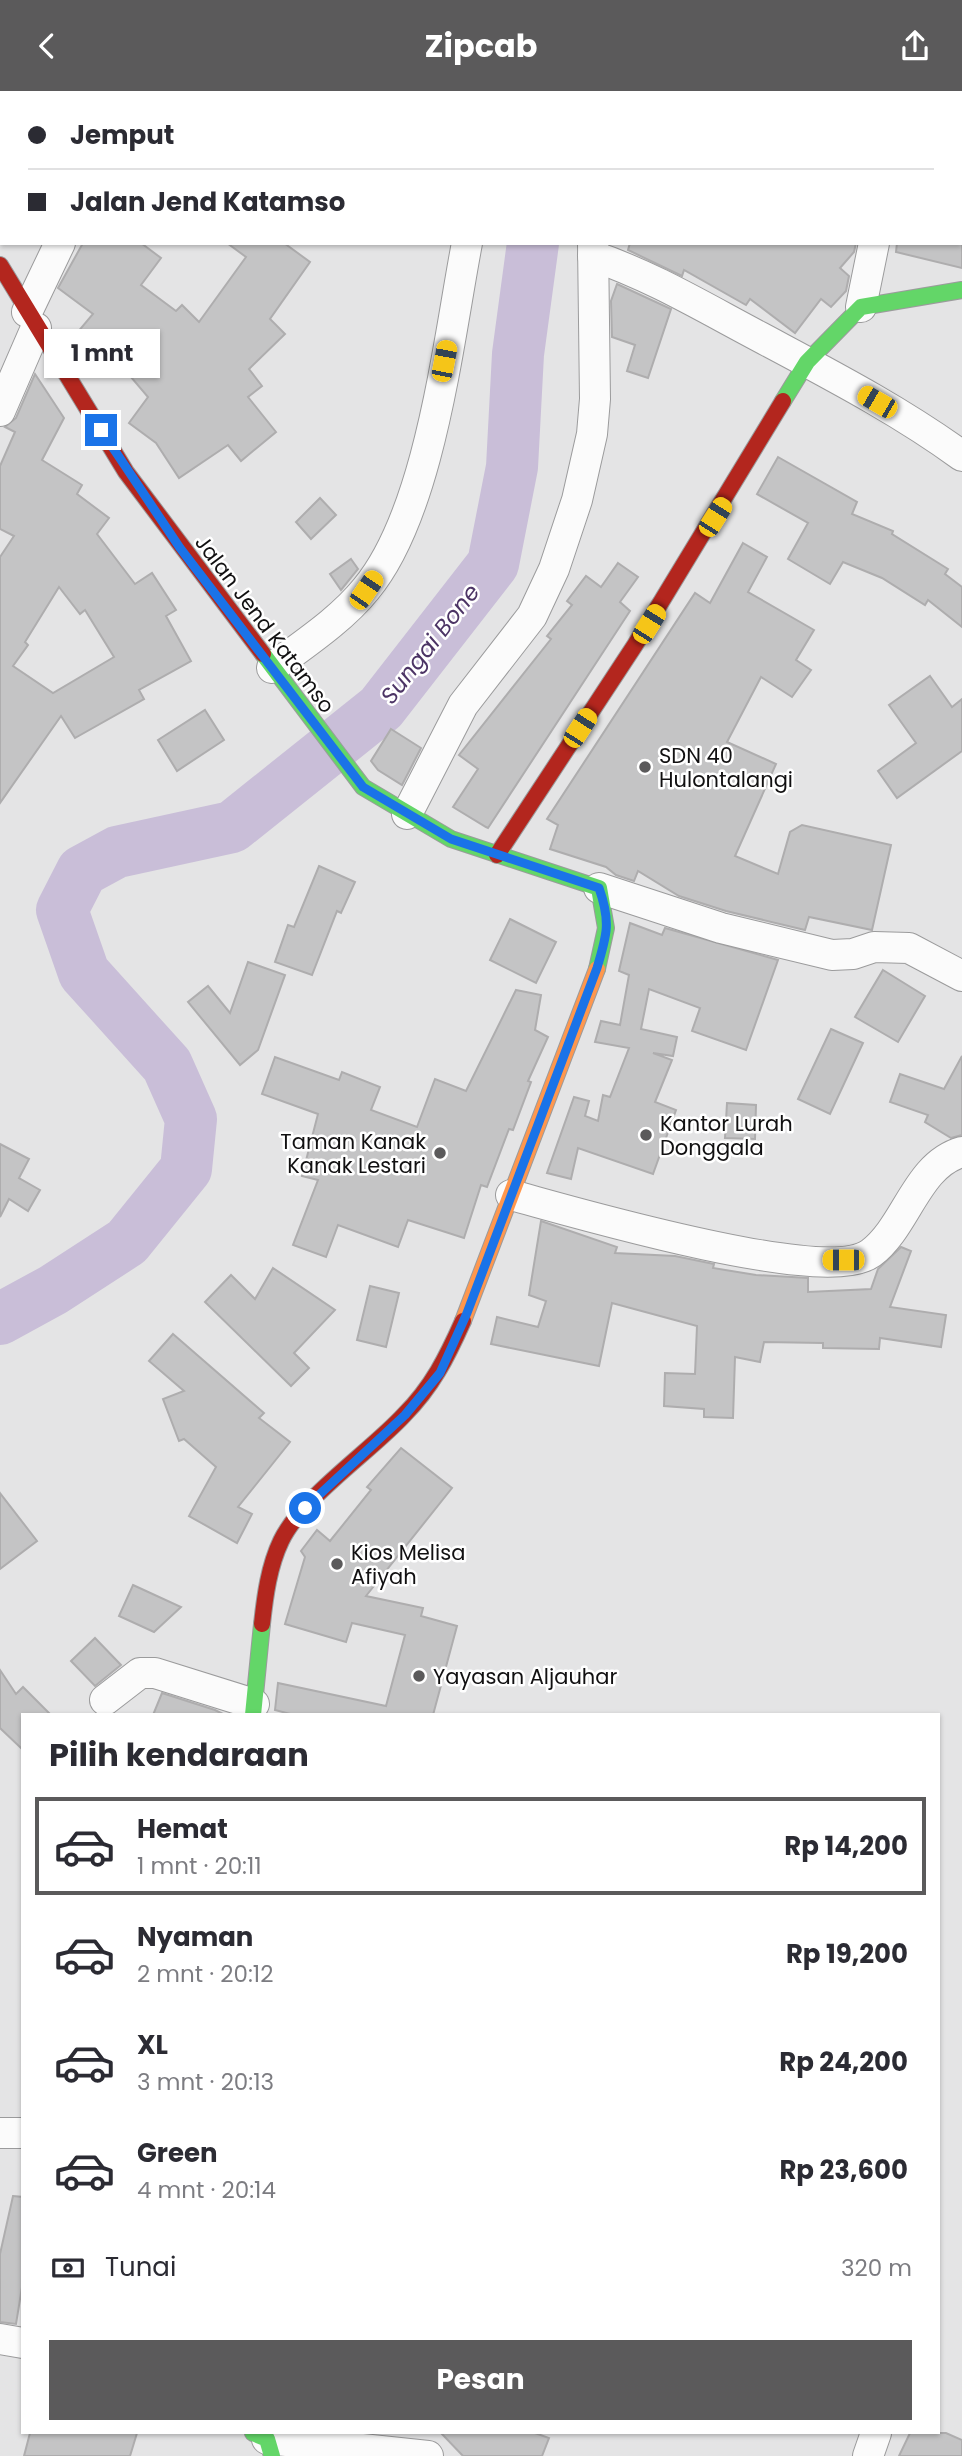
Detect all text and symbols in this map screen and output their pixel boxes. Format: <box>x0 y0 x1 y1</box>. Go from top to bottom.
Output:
text: Zipcab <box>424 23 538 68</box>
icon: back <box>28 27 66 65</box>
icon: share <box>896 27 934 65</box>
text: Jemput <box>70 117 174 153</box>
text: Jalan Jend Katamso <box>70 184 345 220</box>
callout: 1 mnt <box>43 329 159 377</box>
text: 1 mnt <box>71 337 133 369</box>
car <box>430 338 459 384</box>
car <box>854 382 901 422</box>
route end <box>85 414 117 446</box>
car <box>695 494 736 540</box>
street label: Jalan Jend Katamso <box>188 529 342 719</box>
car <box>346 567 387 613</box>
water label: Sungai Bone <box>373 577 487 711</box>
car <box>629 601 670 647</box>
car <box>560 705 601 751</box>
place label: SDN 40 Hulontalangi <box>659 741 793 794</box>
marker: SDN 40 Hulontalangi <box>637 759 653 775</box>
place label: Kantor Lurah Donggala <box>660 1109 793 1162</box>
place label: Taman Kanak Kanak Lestari <box>280 1127 426 1180</box>
marker: Kantor Lurah Donggala <box>638 1127 654 1143</box>
marker: Taman Kanak Kanak Lestari <box>432 1145 448 1161</box>
car <box>823 1250 865 1271</box>
route start <box>289 1492 321 1524</box>
place label: Kios Melisa Afiyah <box>351 1538 465 1591</box>
marker: Kios Melisa Afiyah <box>329 1556 345 1572</box>
place label: Yayasan Aljauhar <box>433 1662 617 1691</box>
marker: Yayasan Aljauhar <box>411 1668 427 1684</box>
text: Pilih kendaraan <box>49 1732 309 1777</box>
text: Hemat <box>137 1811 228 1847</box>
icon: car <box>53 1815 116 1878</box>
text: Rp 14,200 <box>784 1828 908 1864</box>
text: 1 mnt · 20:11 <box>137 1850 262 1882</box>
text: Nyaman <box>137 1919 253 1955</box>
icon: car <box>53 1923 116 1986</box>
text: Rp 19,200 <box>786 1936 908 1972</box>
text: 2 mnt · 20:12 <box>137 1958 273 1990</box>
text: XL <box>137 2027 168 2063</box>
icon: car <box>53 2031 116 2094</box>
text: Rp 24,200 <box>779 2044 908 2080</box>
text: 3 mnt · 20:13 <box>137 2066 274 2098</box>
text: Green <box>137 2135 218 2171</box>
icon: car <box>53 2139 116 2202</box>
text: Rp 23,600 <box>779 2152 908 2188</box>
text: 4 mnt · 20:14 <box>137 2174 276 2206</box>
icon: cash <box>49 2249 87 2287</box>
text: Tunai <box>105 2249 176 2285</box>
text: 320 m <box>841 2252 912 2284</box>
button: Pesan <box>49 2340 912 2420</box>

